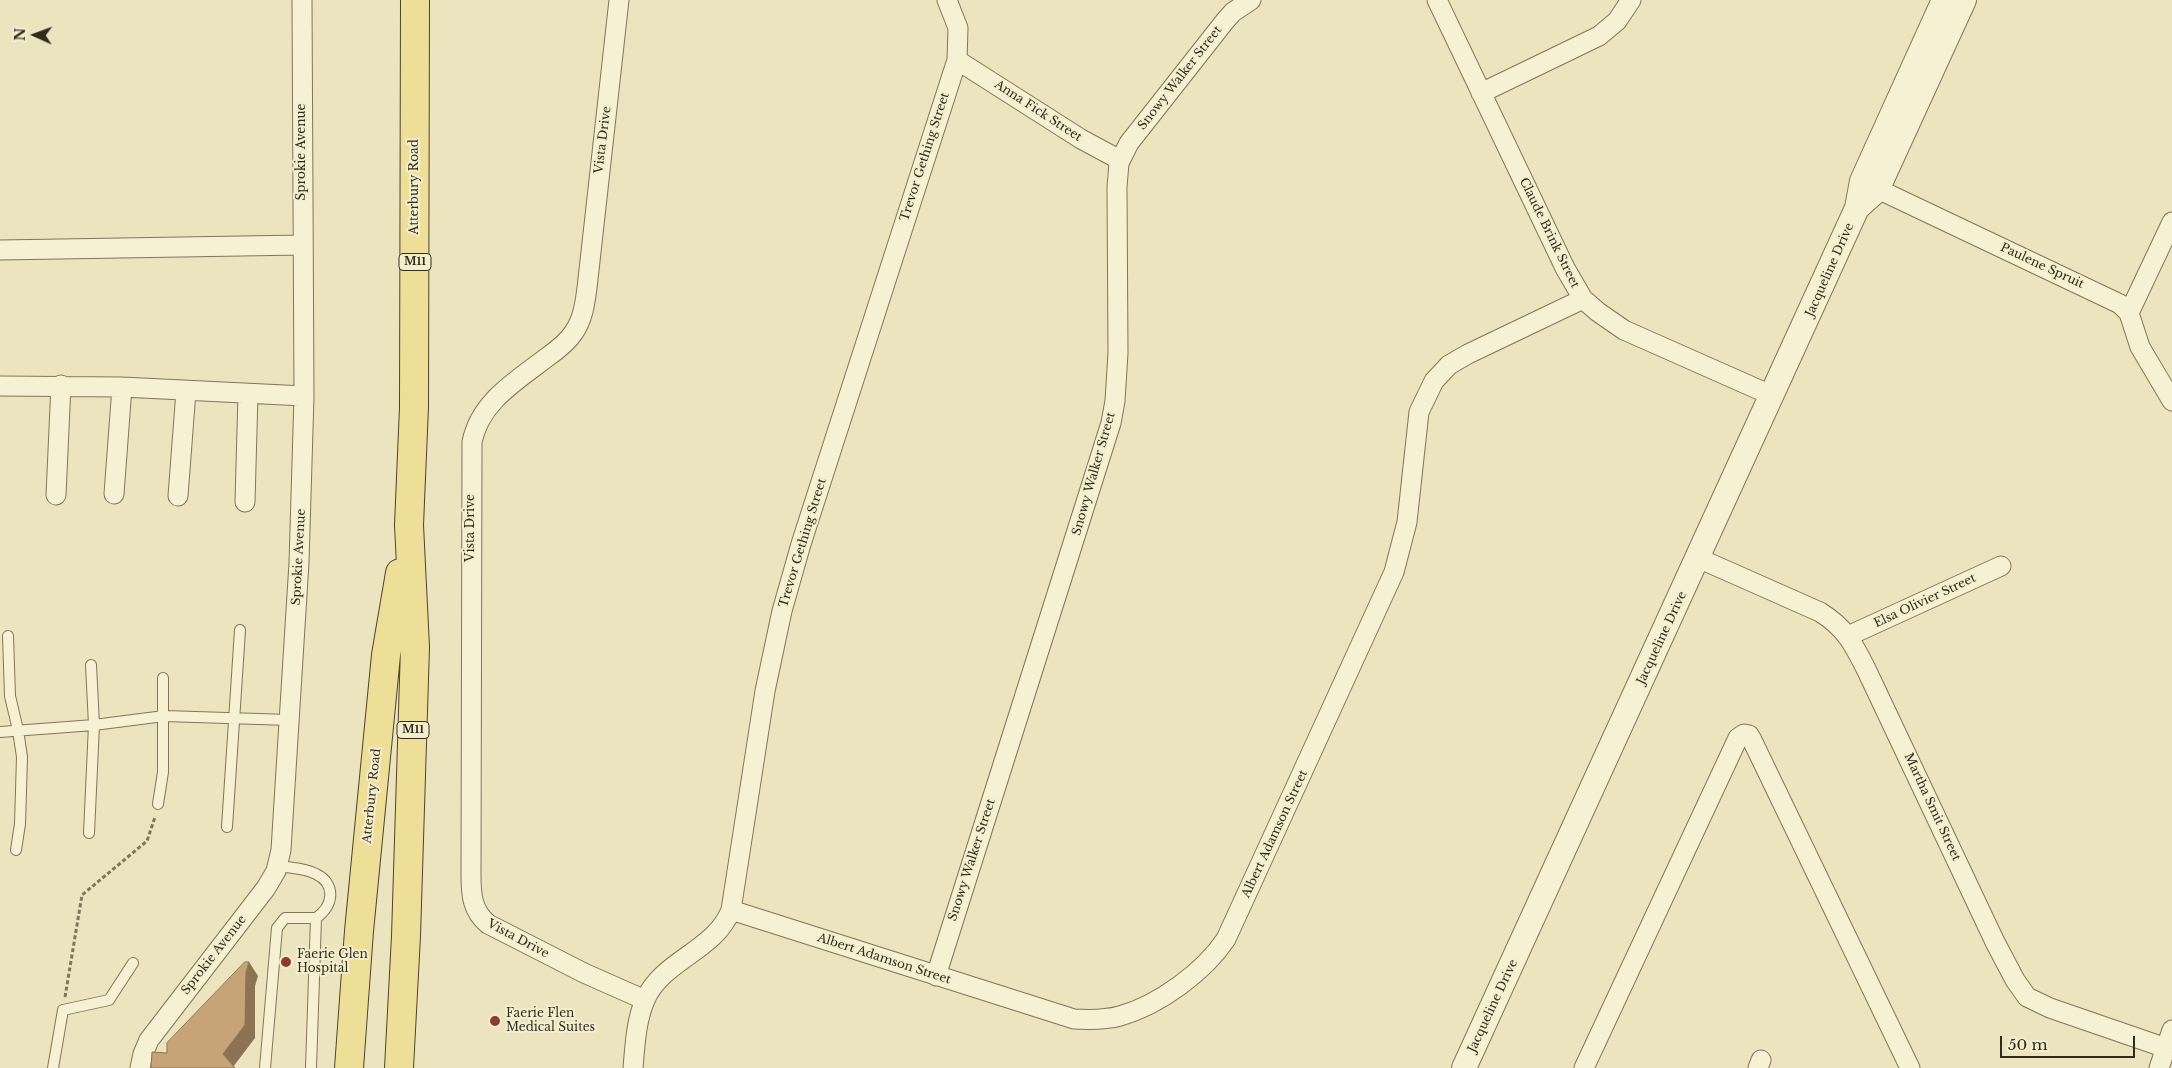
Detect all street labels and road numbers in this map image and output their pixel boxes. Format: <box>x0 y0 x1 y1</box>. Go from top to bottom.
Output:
street label: Snowy Walker Street <box>1135 23 1225 133</box>
street label: Anna Fick Street <box>992 77 1084 145</box>
street label: Trevor Gething Street <box>897 91 953 223</box>
street label: Sprokie Avenue <box>295 104 309 200</box>
street label: Vista Drive <box>592 105 614 175</box>
street label: Atterbury Road <box>408 139 422 235</box>
street label: Claude Brink Street <box>1516 176 1582 290</box>
street label: Jacqueline Drive <box>1803 221 1857 319</box>
street label: Paulene Spruit <box>1998 240 2086 292</box>
road number: M11 <box>399 253 431 270</box>
street label: Snowy Walker Street <box>1069 411 1119 537</box>
street label: Trevor Gething Street <box>776 477 830 609</box>
street label: Vista Drive <box>464 494 478 562</box>
street label: Sprokie Avenue <box>289 508 309 606</box>
street label: Elsa Olivier Street <box>1872 571 1978 631</box>
street label: Jacqueline Drive <box>1634 589 1690 687</box>
road number: M11 <box>397 722 429 738</box>
street label: Atterbury Road <box>360 748 384 844</box>
street label: Martha Smit Street <box>1901 751 1963 863</box>
street label: Albert Adamson Street <box>1239 768 1311 900</box>
street label: Snowy Walker Street <box>945 797 999 923</box>
street label: Sprokie Avenue <box>179 912 249 998</box>
street label: Vista Drive <box>485 917 551 961</box>
street label: Albert Adamson Street <box>815 931 953 987</box>
street label: Jacqueline Drive <box>1465 957 1521 1055</box>

